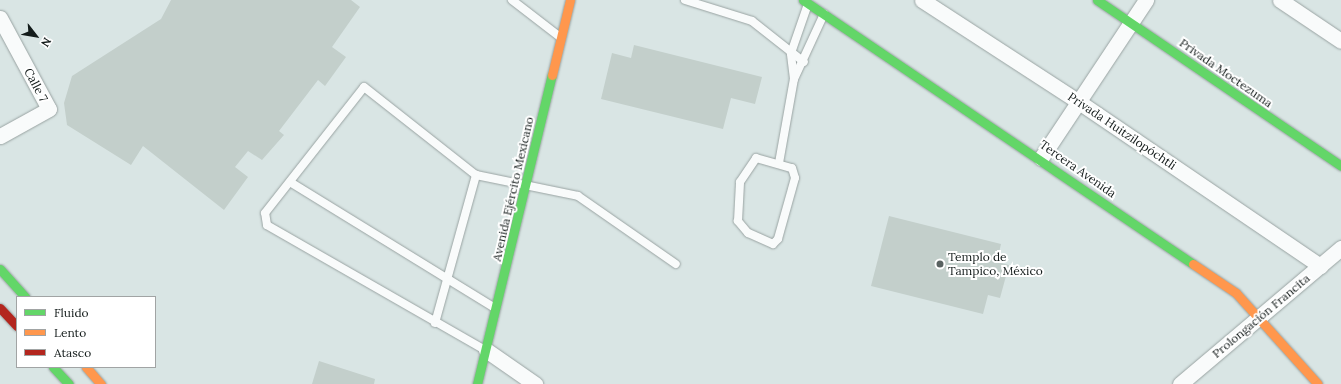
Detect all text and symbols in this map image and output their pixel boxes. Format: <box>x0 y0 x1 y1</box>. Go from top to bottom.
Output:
north arrow <box>16 16 56 56</box>
text: N <box>38 35 54 49</box>
street label: Privada Moctezuma <box>1177 36 1275 110</box>
street label: Calle 7 <box>21 66 51 104</box>
street label: Privada Huitzilopóchtli <box>1065 89 1179 173</box>
street label: Avenida Ejército Mexicano <box>489 115 537 263</box>
street label: Tercera Avenida <box>1037 137 1119 201</box>
place label: Templo de Tampico, México <box>948 250 1043 278</box>
marker: Templo de Tampico, México <box>935 259 945 269</box>
street label: Prolongación Francita <box>1209 271 1313 361</box>
legend <box>16 296 156 368</box>
text: Fluido <box>54 305 89 320</box>
text: Lento <box>54 325 86 340</box>
text: Atasco <box>54 345 91 360</box>

